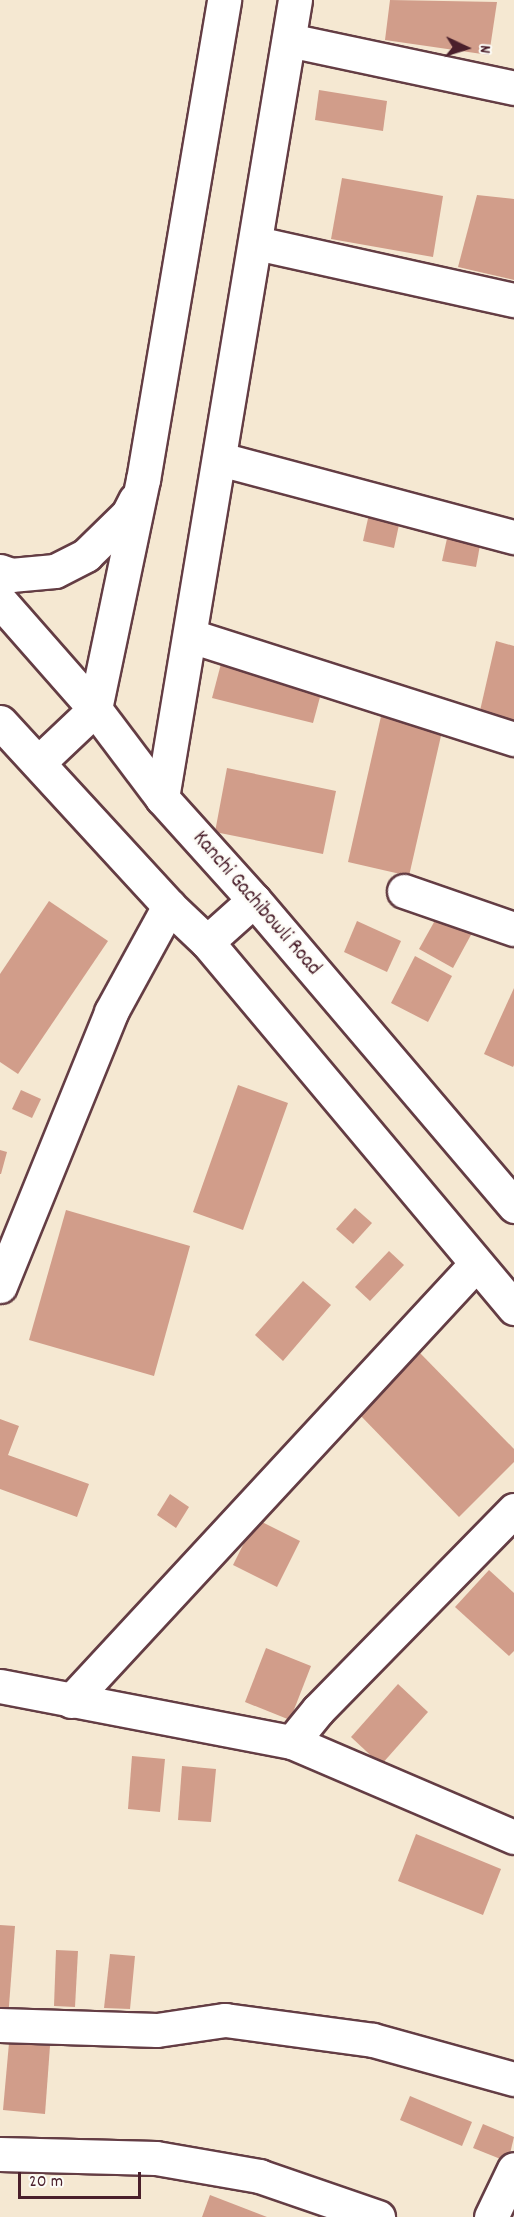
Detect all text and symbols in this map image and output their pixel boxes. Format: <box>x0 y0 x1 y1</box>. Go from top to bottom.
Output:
north arrow <box>436 18 496 78</box>
text: N <box>473 45 496 54</box>
street label: Kanchi Gachibowli Road <box>186 827 326 981</box>
scale bar <box>21 2160 144 2198</box>
text: 20 m <box>29 2170 63 2195</box>

